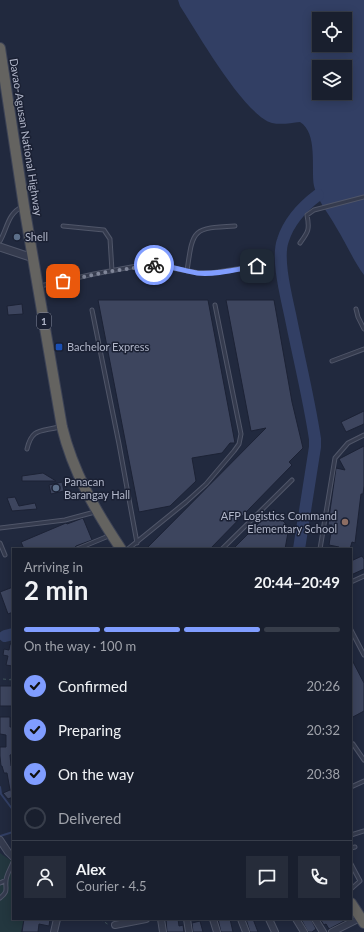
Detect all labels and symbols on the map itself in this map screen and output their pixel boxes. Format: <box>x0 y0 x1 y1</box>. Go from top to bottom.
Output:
street label: Davao-Agusan National Highway <box>8 57 45 217</box>
place label: Shell <box>25 230 48 243</box>
marker: Shell <box>12 232 22 242</box>
courier <box>134 245 174 285</box>
pin <box>240 249 274 283</box>
pin <box>46 264 80 298</box>
road number: 1 <box>37 313 51 329</box>
place label: Bachelor Express <box>67 340 149 353</box>
marker: Bachelor Express <box>54 342 64 352</box>
place label: Panacan Barangay Hall <box>64 475 130 501</box>
marker: Panacan Barangay Hall <box>51 483 61 493</box>
place label: AFP Logistics Command Elementary School <box>221 509 337 535</box>
marker: AFP Logistics Command Elementary School <box>340 517 350 527</box>

